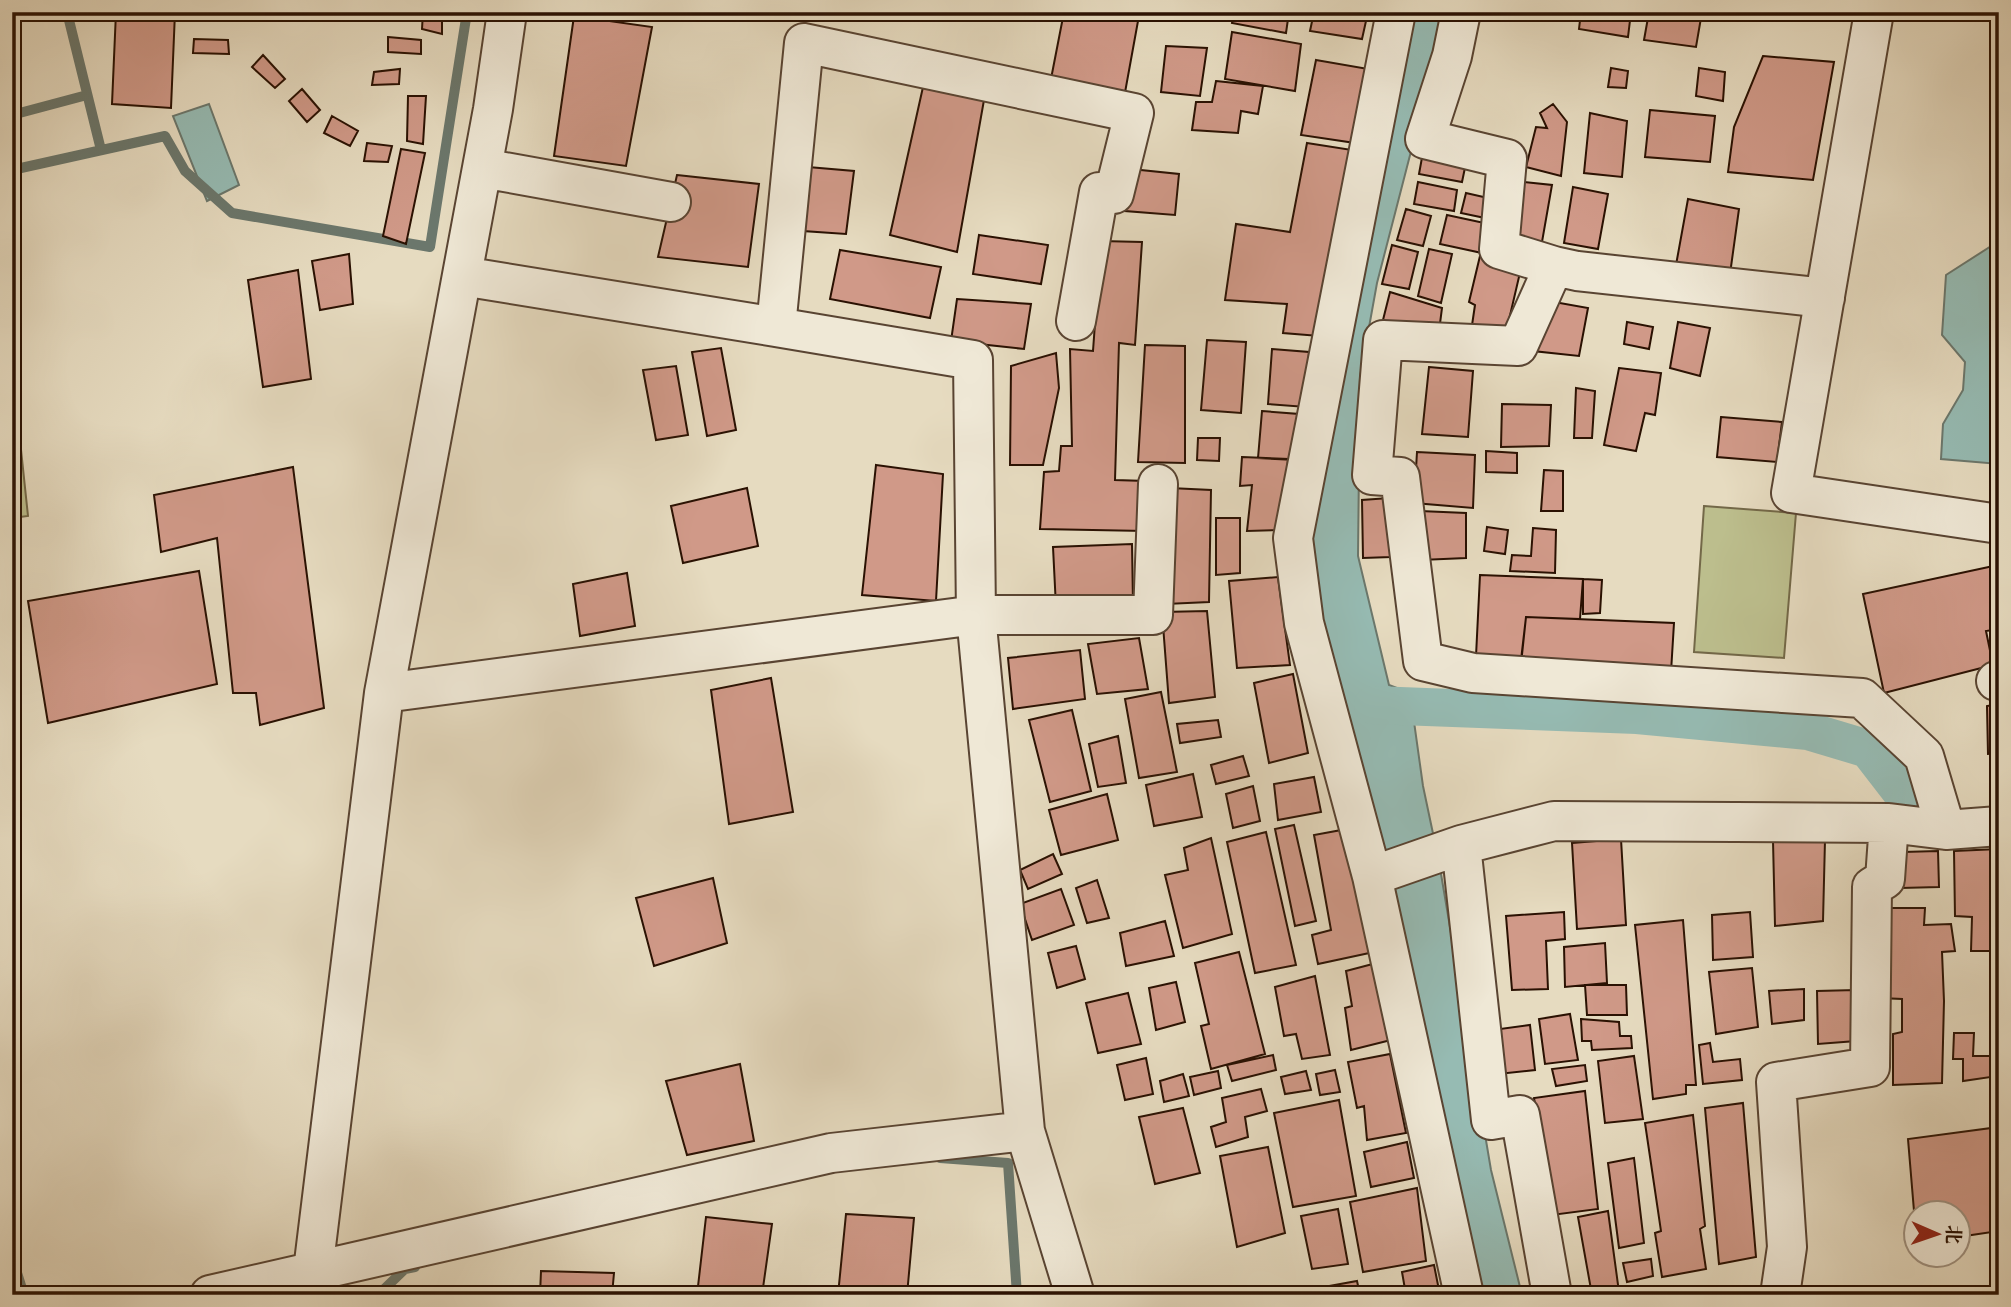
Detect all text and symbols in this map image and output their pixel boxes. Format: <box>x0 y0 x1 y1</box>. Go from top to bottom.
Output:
north arrow <box>1902 1198 1972 1268</box>
text: 北 <box>1940 1225 1964 1244</box>

